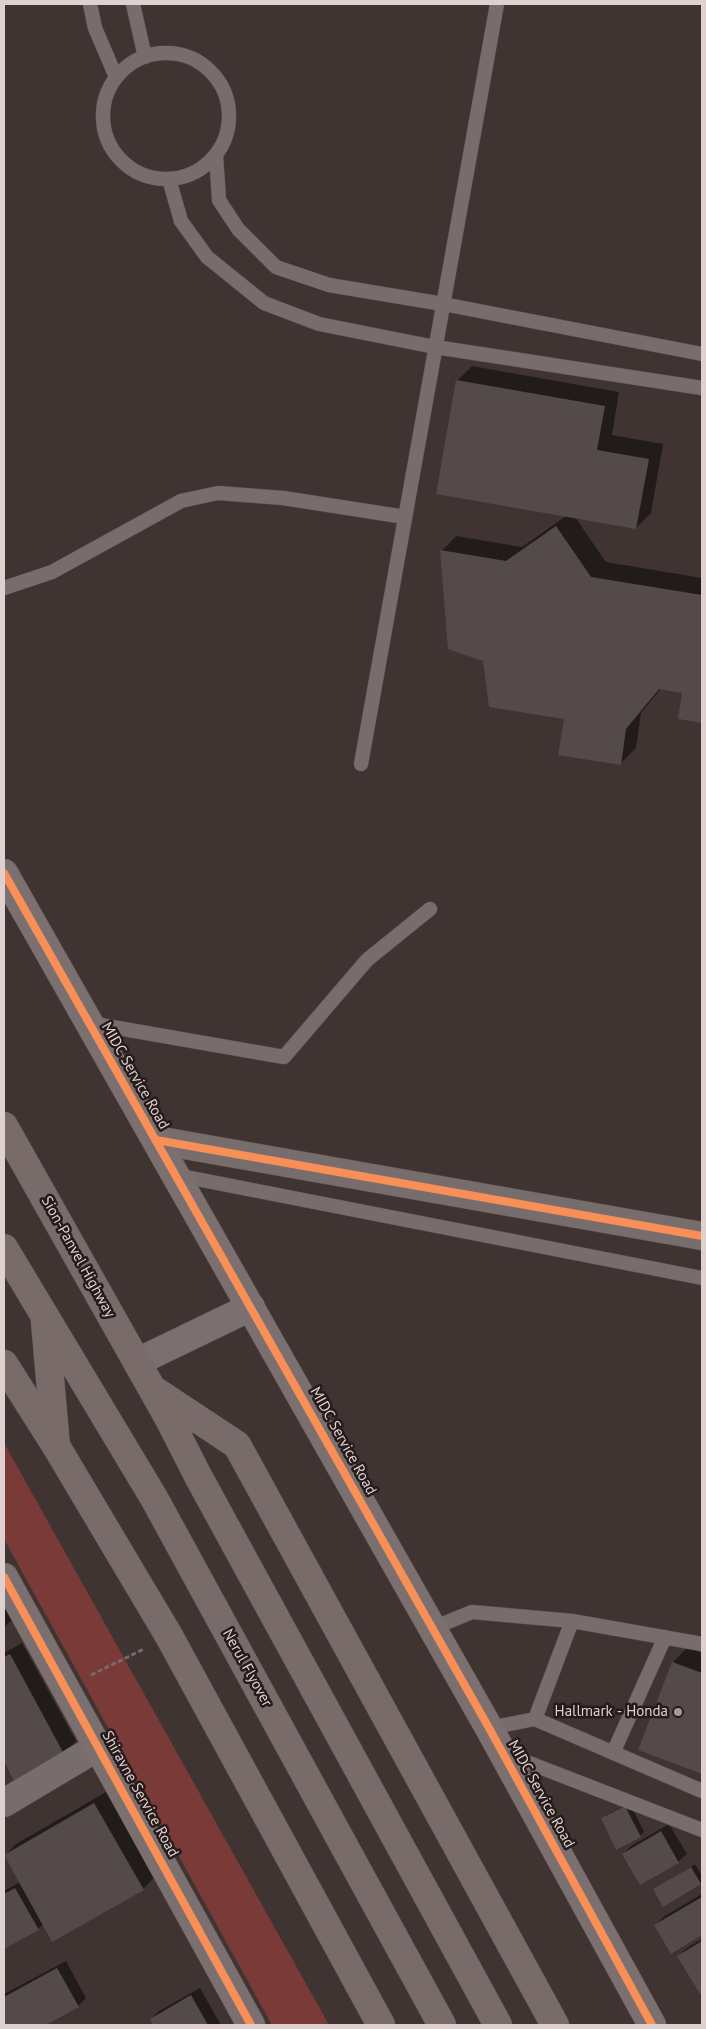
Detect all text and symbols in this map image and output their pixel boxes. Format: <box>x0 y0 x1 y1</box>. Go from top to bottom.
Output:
street label: MIDC Service Road <box>97 1019 173 1133</box>
street label: Sion-Panvel Highway <box>37 1193 119 1321</box>
street label: MIDC Service Road <box>306 1384 380 1498</box>
street label: Nerul Flyover <box>218 1626 276 1710</box>
place label: Hallmark - Honda <box>555 1703 668 1721</box>
marker: Hallmark - Honda <box>672 1706 684 1718</box>
street label: Shiravne Service Road <box>98 1728 182 1860</box>
street label: MIDC Service Road <box>504 1737 578 1851</box>

